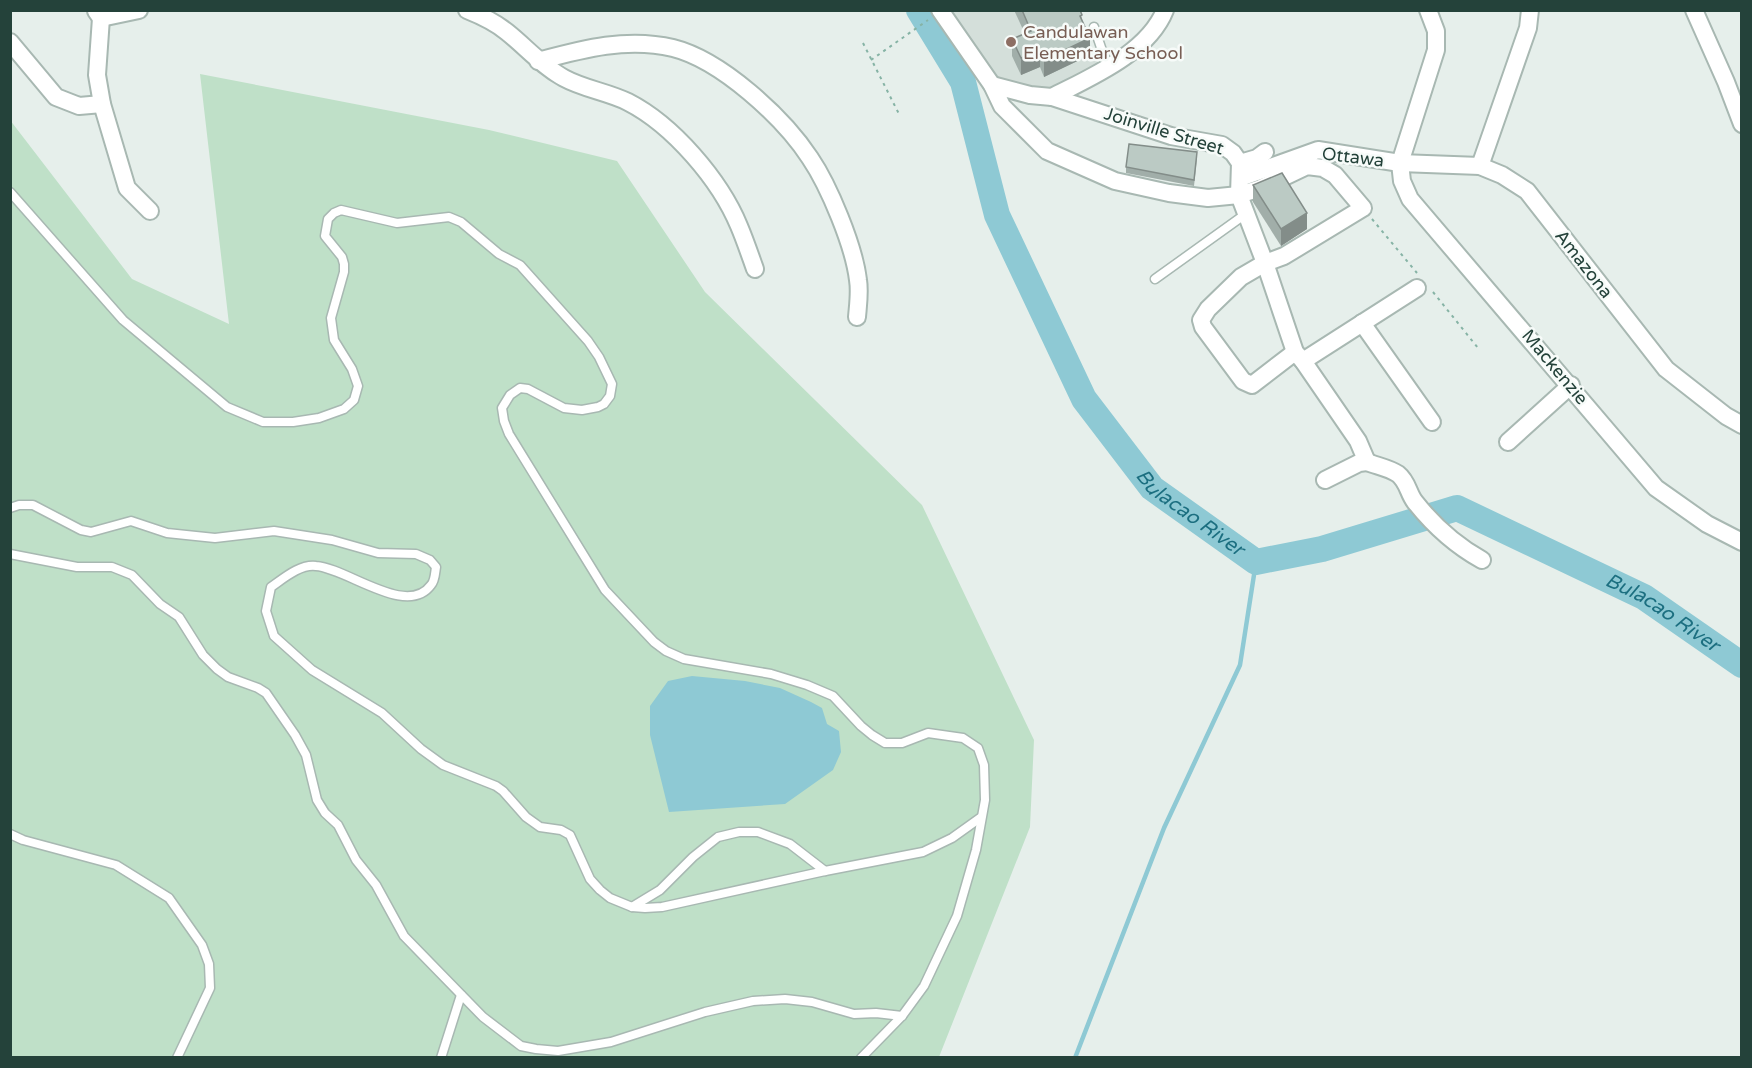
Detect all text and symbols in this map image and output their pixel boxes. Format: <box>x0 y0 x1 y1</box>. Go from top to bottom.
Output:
place label: Candulawan Elementary School <box>1023 21 1183 64</box>
marker: Candulawan Elementary School <box>1004 35 1018 49</box>
street label: Joinville Street <box>1102 102 1227 160</box>
street label: Ottawa <box>1321 142 1385 172</box>
street label: Amazona <box>1550 225 1618 303</box>
street label: Mackenzie <box>1517 325 1593 409</box>
water label: Bulacao River <box>1130 465 1250 563</box>
water label: Bulacao River <box>1601 568 1726 659</box>

